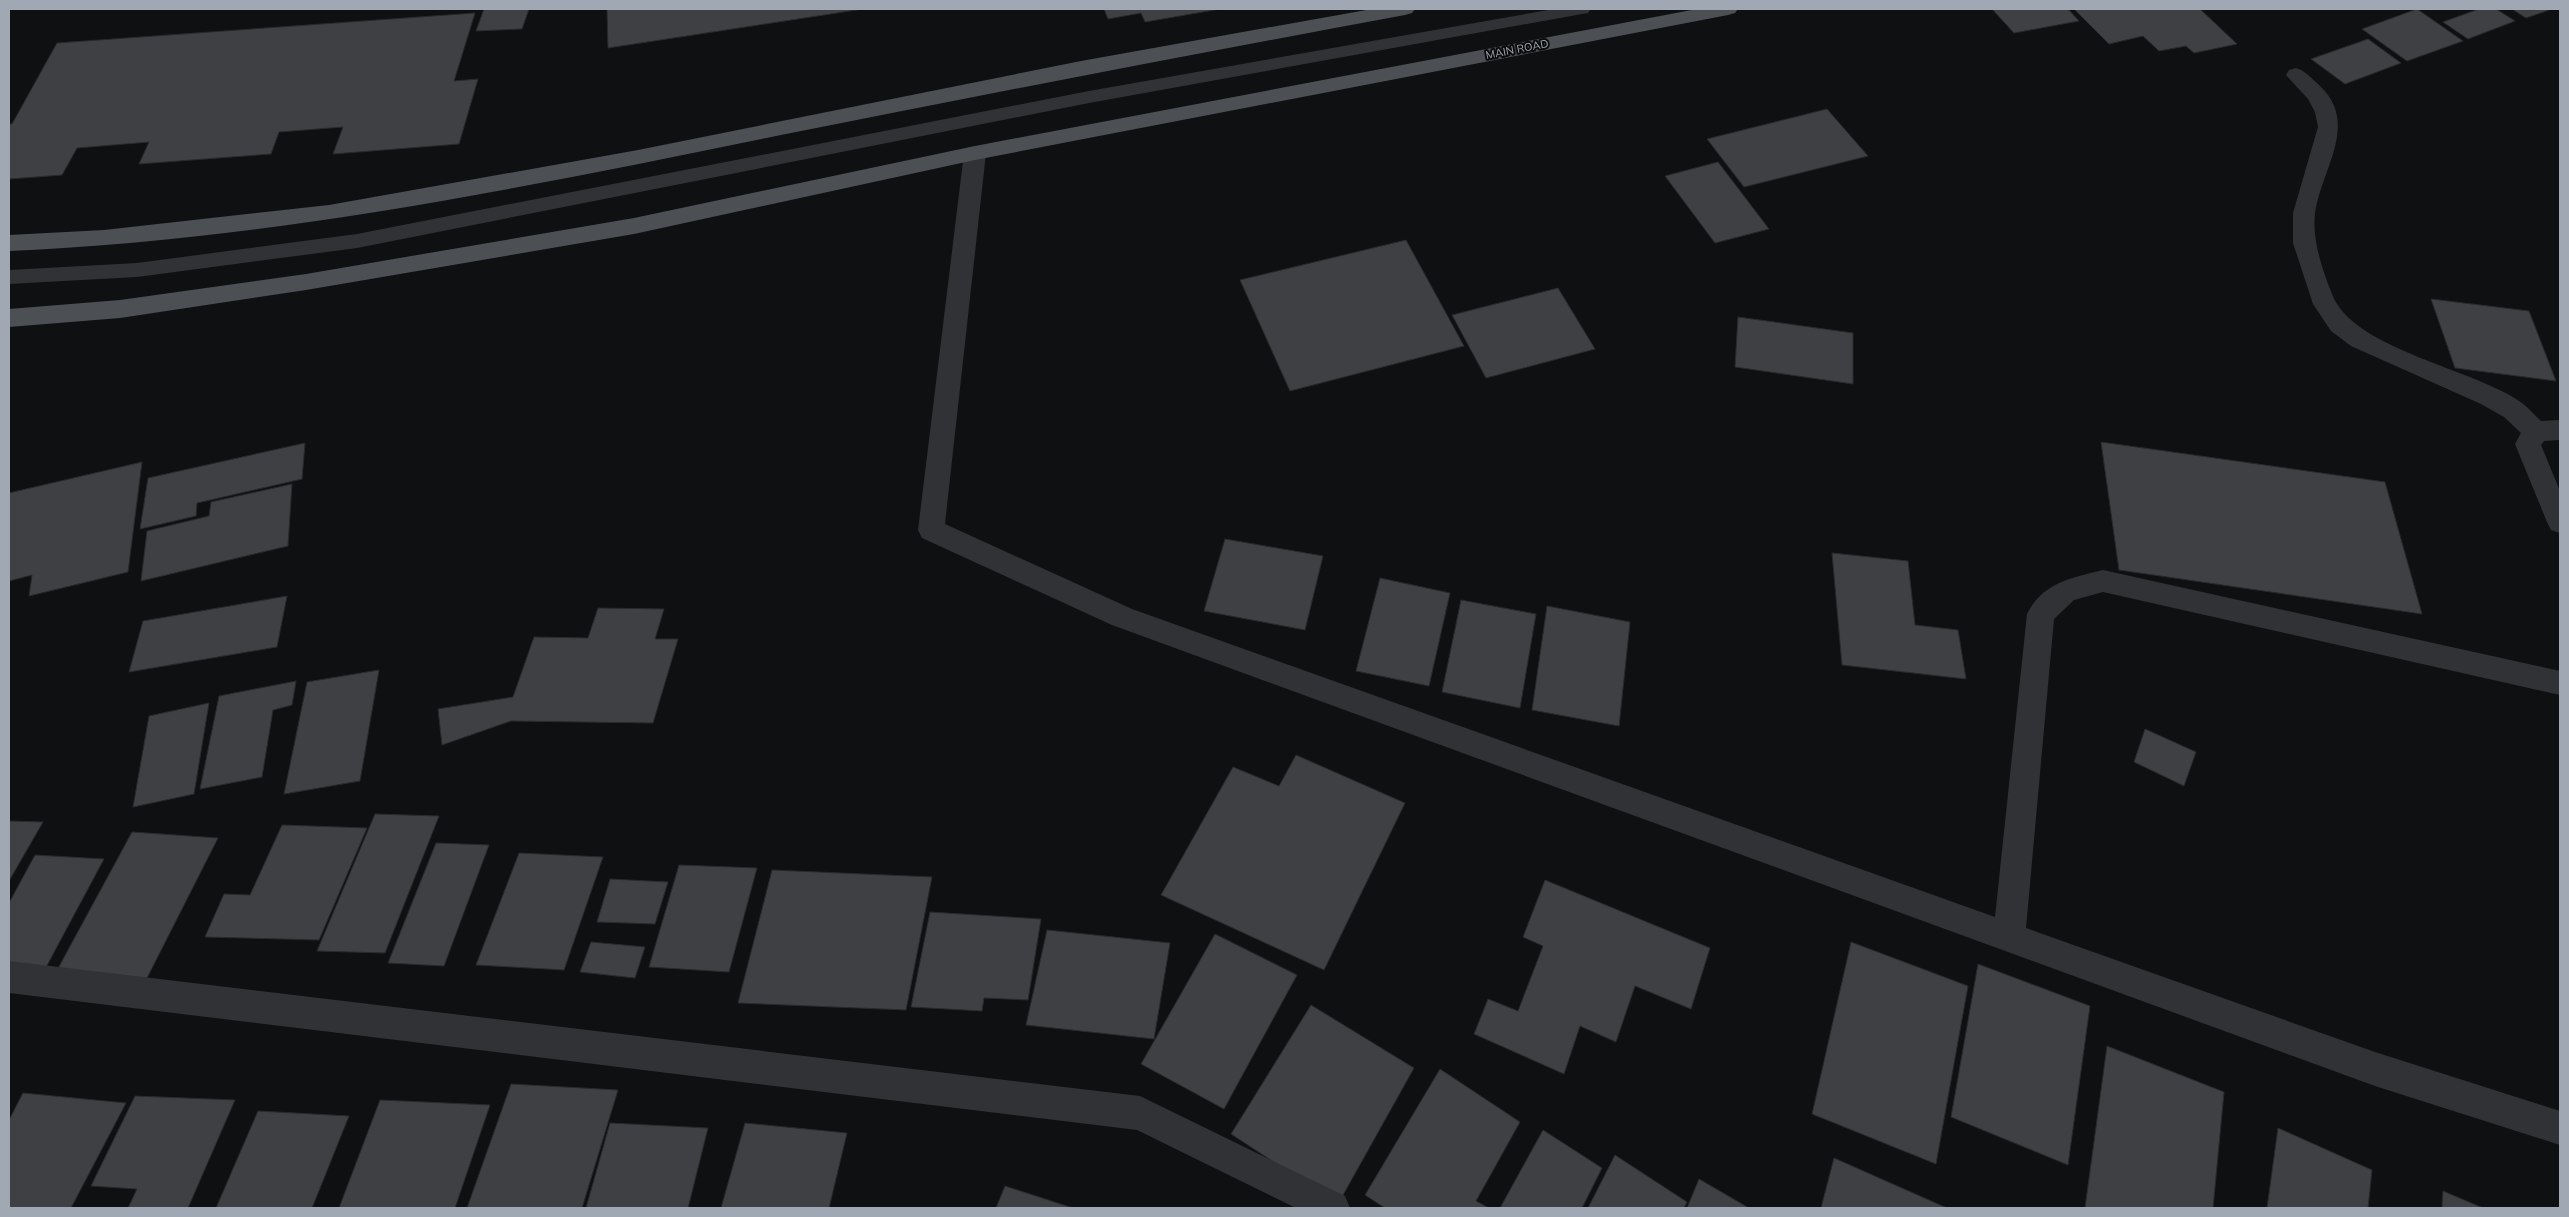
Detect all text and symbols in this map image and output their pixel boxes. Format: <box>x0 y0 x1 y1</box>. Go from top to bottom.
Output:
street label: MAIN ROAD <box>1484 36 1550 62</box>

